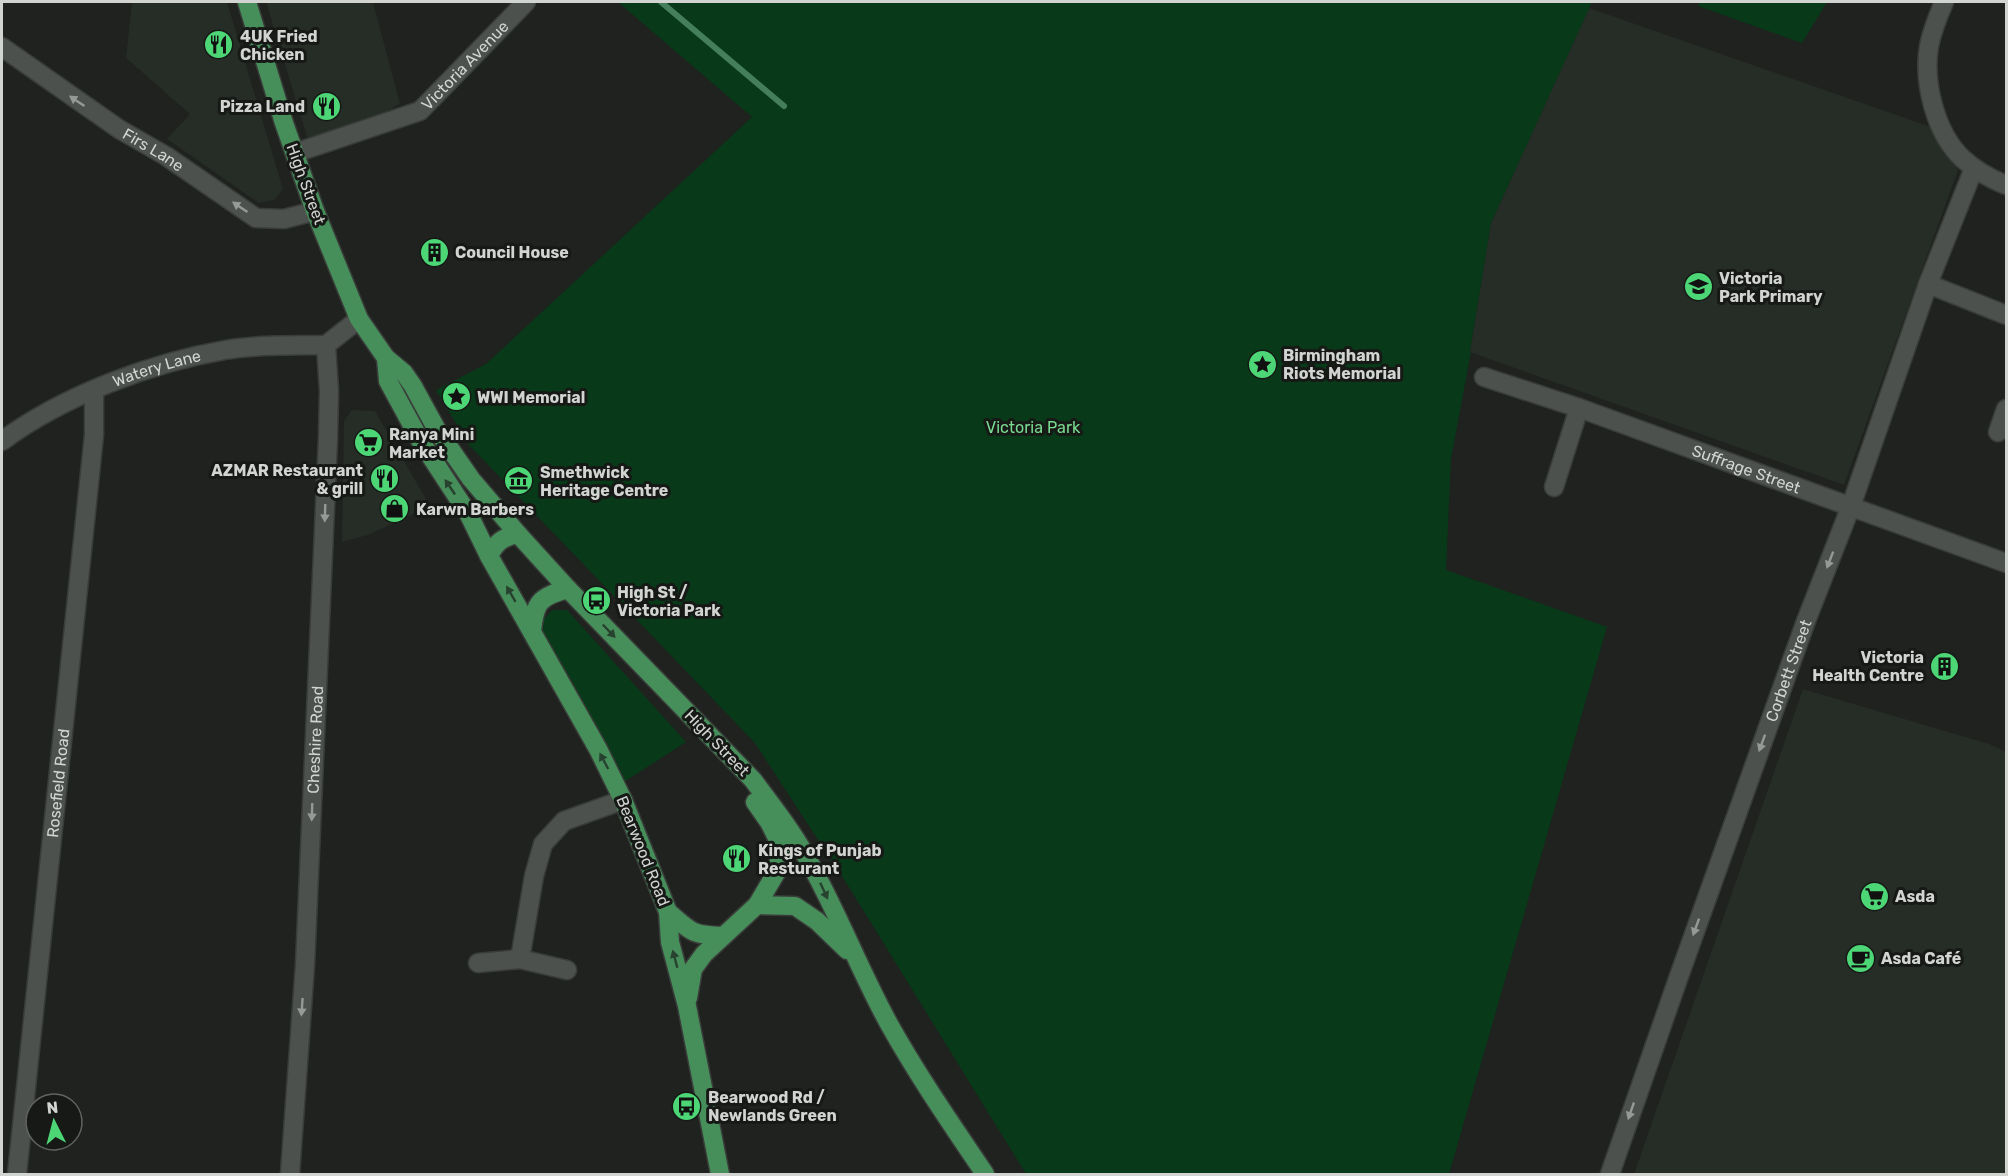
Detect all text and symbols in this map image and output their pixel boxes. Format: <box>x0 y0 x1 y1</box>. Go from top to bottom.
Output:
street label: Victoria Avenue <box>417 16 512 114</box>
place label: 4UK Fried Chicken <box>240 27 318 64</box>
restaurant icon: 4UK Fried Chicken <box>203 29 235 61</box>
restaurant icon: Pizza Land <box>310 90 342 122</box>
one-way arrow <box>69 95 86 106</box>
place label: Pizza Land <box>220 97 305 116</box>
street label: Firs Lane <box>120 124 188 175</box>
street label: High Street <box>283 141 329 227</box>
one-way arrow <box>232 202 248 213</box>
building icon: Council House <box>418 236 450 268</box>
place label: Council House <box>455 243 569 262</box>
place label: Victoria Park Primary <box>1719 269 1823 306</box>
school or university icon: Victoria Park Primary <box>1682 271 1714 303</box>
street label: Watery Lane <box>110 346 203 390</box>
place label: Birmingham Riots Memorial <box>1283 346 1401 383</box>
place icon: Birmingham Riots Memorial <box>1246 348 1278 380</box>
place icon: WWI Memorial <box>440 381 472 413</box>
place label: WWI Memorial <box>477 388 585 407</box>
park label: Victoria Park <box>986 418 1081 437</box>
place label: Ranya Mini Market <box>389 425 474 462</box>
supermarket icon: Ranya Mini Market <box>352 427 384 459</box>
street label: Suffrage Street <box>1689 440 1803 497</box>
place label: AZMAR Restaurant & grill <box>211 461 364 498</box>
restaurant icon: AZMAR Restaurant & grill <box>368 463 400 495</box>
place label: Smethwick Heritage Centre <box>540 463 668 500</box>
museum icon: Smethwick Heritage Centre <box>503 465 535 497</box>
one-way arrow <box>444 479 456 495</box>
shop icon: Karwn Barbers <box>379 493 411 525</box>
place label: Karwn Barbers <box>416 500 534 519</box>
one-way arrow <box>320 503 329 522</box>
one-way arrow <box>1825 551 1834 569</box>
place label: High St / Victoria Park <box>617 583 721 620</box>
one-way arrow <box>506 585 516 602</box>
bus stop icon: High St / Victoria Park <box>580 585 612 617</box>
street label: Corbett Street <box>1761 617 1815 724</box>
one-way arrow <box>602 624 616 639</box>
place label: Victoria Health Centre <box>1812 648 1924 685</box>
building icon: Victoria Health Centre <box>1929 650 1961 682</box>
street label: Cheshire Road <box>303 685 327 794</box>
street label: High Street <box>681 706 753 780</box>
street label: Rosefield Road <box>43 728 73 839</box>
one-way arrow <box>1757 734 1767 752</box>
one-way arrow <box>599 752 609 769</box>
street label: Bearwood Road <box>612 793 674 909</box>
one-way arrow <box>307 803 316 822</box>
place label: Kings of Punjab Resturant <box>758 841 882 878</box>
restaurant icon: Kings of Punjab Resturant <box>721 843 753 875</box>
supermarket icon: Asda <box>1858 880 1890 912</box>
one-way arrow <box>819 883 828 900</box>
place label: Asda <box>1895 887 1935 906</box>
one-way arrow <box>1691 918 1701 936</box>
cafe icon: Asda Café <box>1844 942 1876 974</box>
place label: Asda Café <box>1881 949 1961 968</box>
one-way arrow <box>670 950 679 968</box>
one-way arrow <box>298 998 307 1017</box>
place label: Bearwood Rd / Newlands Green <box>708 1088 837 1125</box>
bus stop icon: Bearwood Rd / Newlands Green <box>671 1090 703 1122</box>
north arrow <box>24 1092 84 1152</box>
text: N <box>46 1098 59 1118</box>
one-way arrow <box>1626 1102 1636 1120</box>

